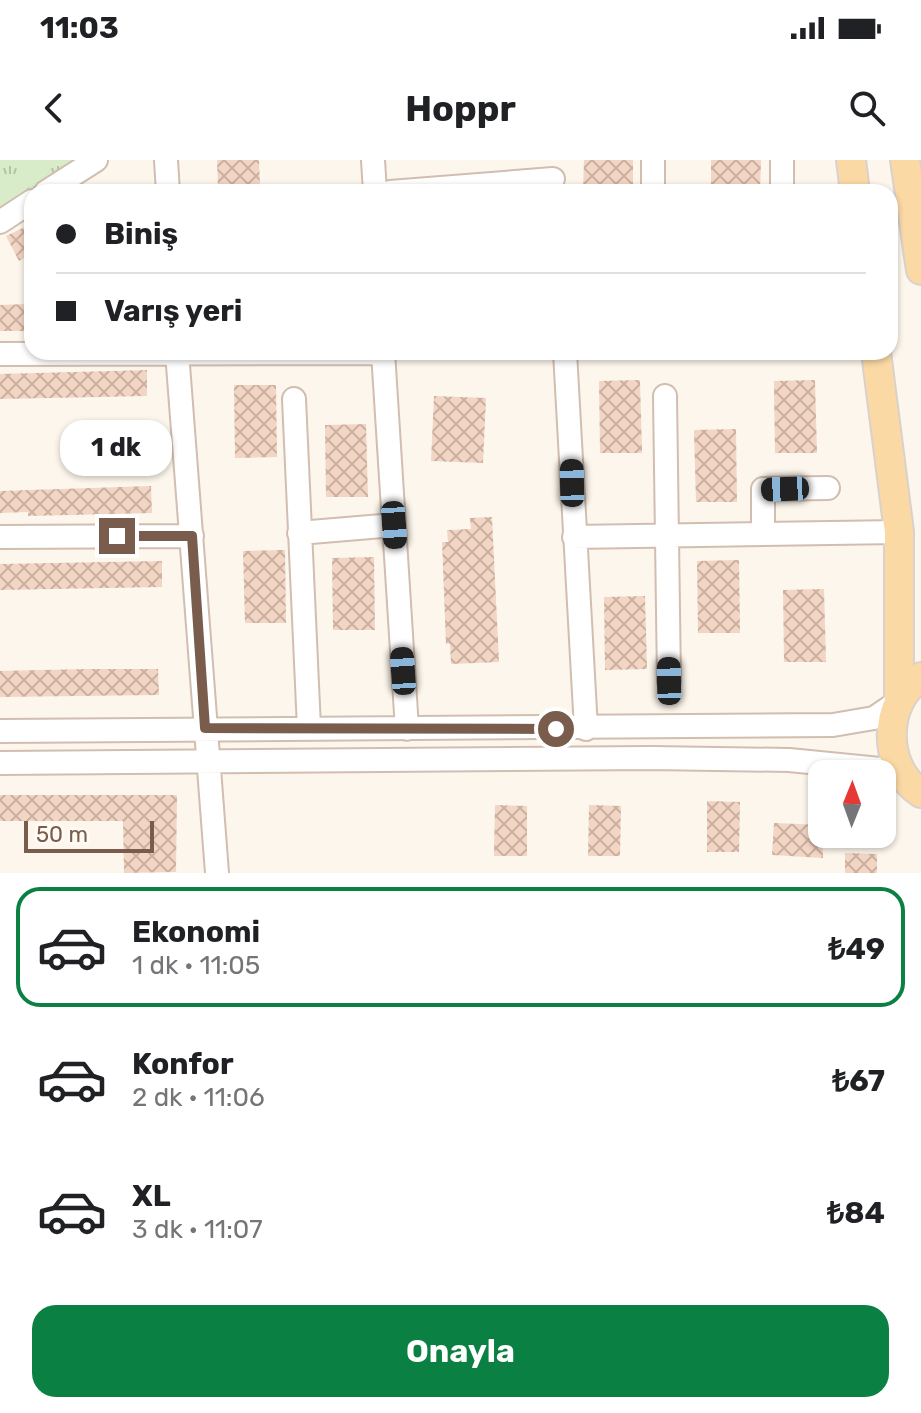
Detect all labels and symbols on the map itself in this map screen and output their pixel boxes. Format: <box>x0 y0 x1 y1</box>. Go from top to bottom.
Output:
callout: 1 dk <box>61 420 173 476</box>
car <box>560 459 584 507</box>
car <box>761 476 809 502</box>
car <box>380 500 408 550</box>
route end <box>99 518 135 554</box>
car <box>389 646 417 696</box>
car <box>657 657 681 705</box>
route start <box>538 711 574 747</box>
north arrow <box>808 760 896 848</box>
scale bar <box>24 817 154 853</box>

